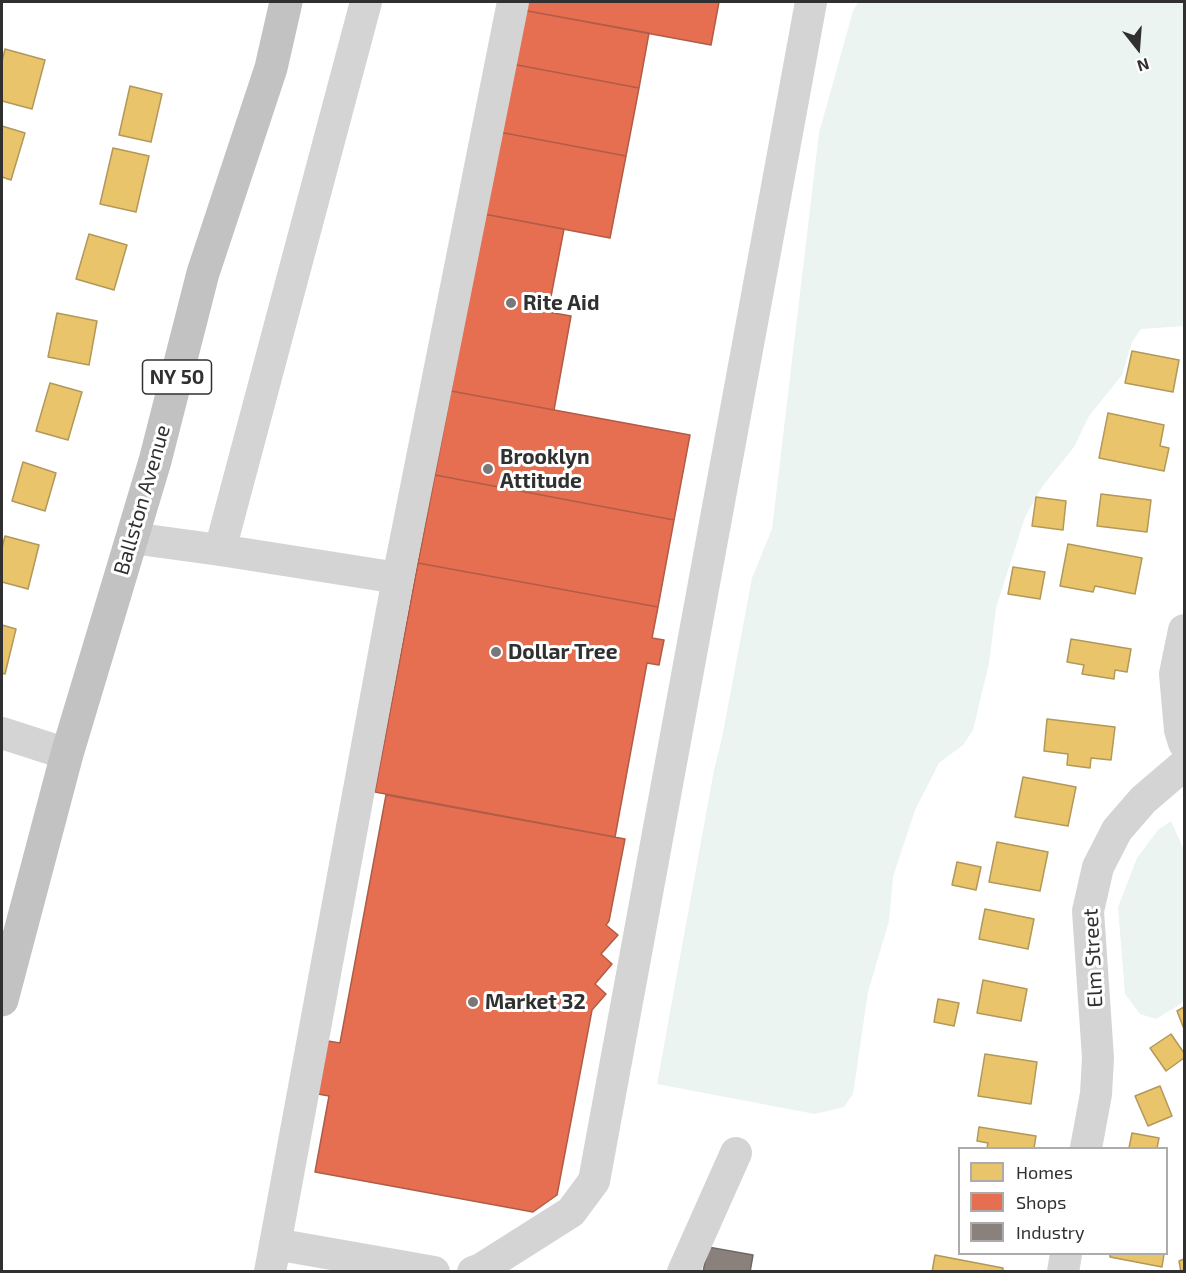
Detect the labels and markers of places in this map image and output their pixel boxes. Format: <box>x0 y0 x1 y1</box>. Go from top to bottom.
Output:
place label: Rite Aid <box>523 290 599 316</box>
marker: Rite Aid <box>504 296 518 310</box>
place label: Brooklyn Attitude <box>500 444 590 494</box>
marker: Brooklyn Attitude <box>481 462 495 476</box>
place label: Dollar Tree <box>508 639 618 665</box>
marker: Dollar Tree <box>489 645 503 659</box>
place label: Market 32 <box>485 989 586 1015</box>
marker: Market 32 <box>466 995 480 1009</box>

